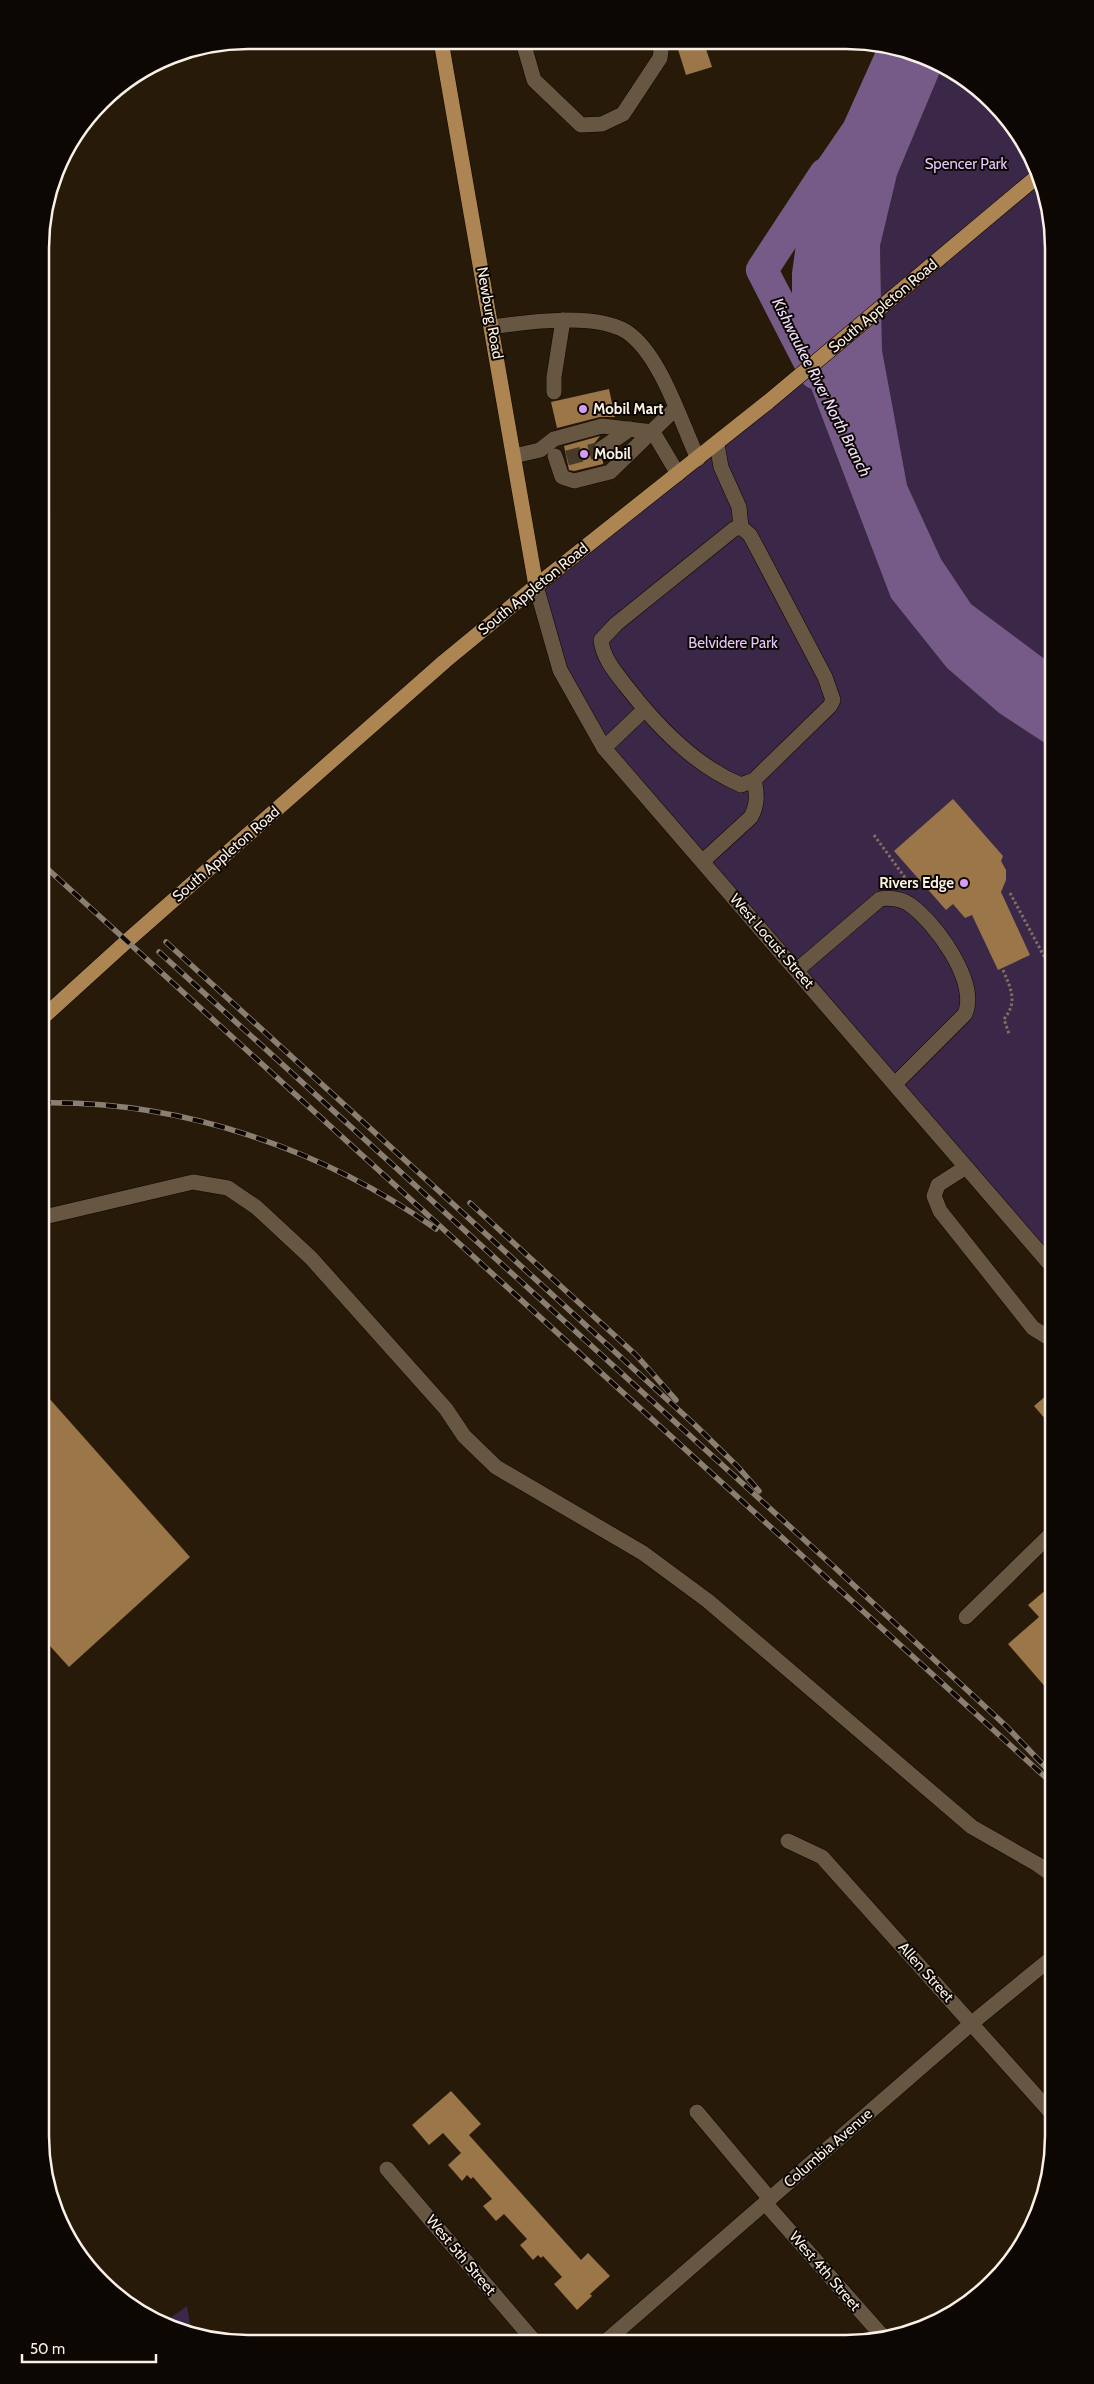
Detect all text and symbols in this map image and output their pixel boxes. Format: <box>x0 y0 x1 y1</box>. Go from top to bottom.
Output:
park label: Spencer Park <box>925 155 1008 173</box>
street label: South Appleton Road <box>825 255 941 357</box>
street label: Newburg Road <box>473 266 507 360</box>
water label: Kishwaukee River North Branch <box>768 295 875 480</box>
place label: Mobil Mart <box>593 400 663 418</box>
marker: Mobil Mart <box>577 403 589 415</box>
place label: Mobil <box>594 445 631 463</box>
marker: Mobil <box>578 448 590 460</box>
street label: South Appleton Road <box>474 539 592 639</box>
park label: Belvidere Park <box>688 634 778 652</box>
street label: South Appleton Road <box>169 803 283 905</box>
place label: Rivers Edge <box>879 874 954 892</box>
marker: Rivers Edge <box>958 877 970 889</box>
street label: West Locust Street <box>726 890 818 992</box>
street label: Allen Street <box>895 1938 957 2006</box>
street label: Columbia Avenue <box>780 2104 876 2191</box>
street label: West 5th Street <box>422 2211 500 2299</box>
street label: West 4th Street <box>785 2227 865 2315</box>
scale bar <box>22 2332 156 2364</box>
text: 50 m <box>30 2340 65 2358</box>

